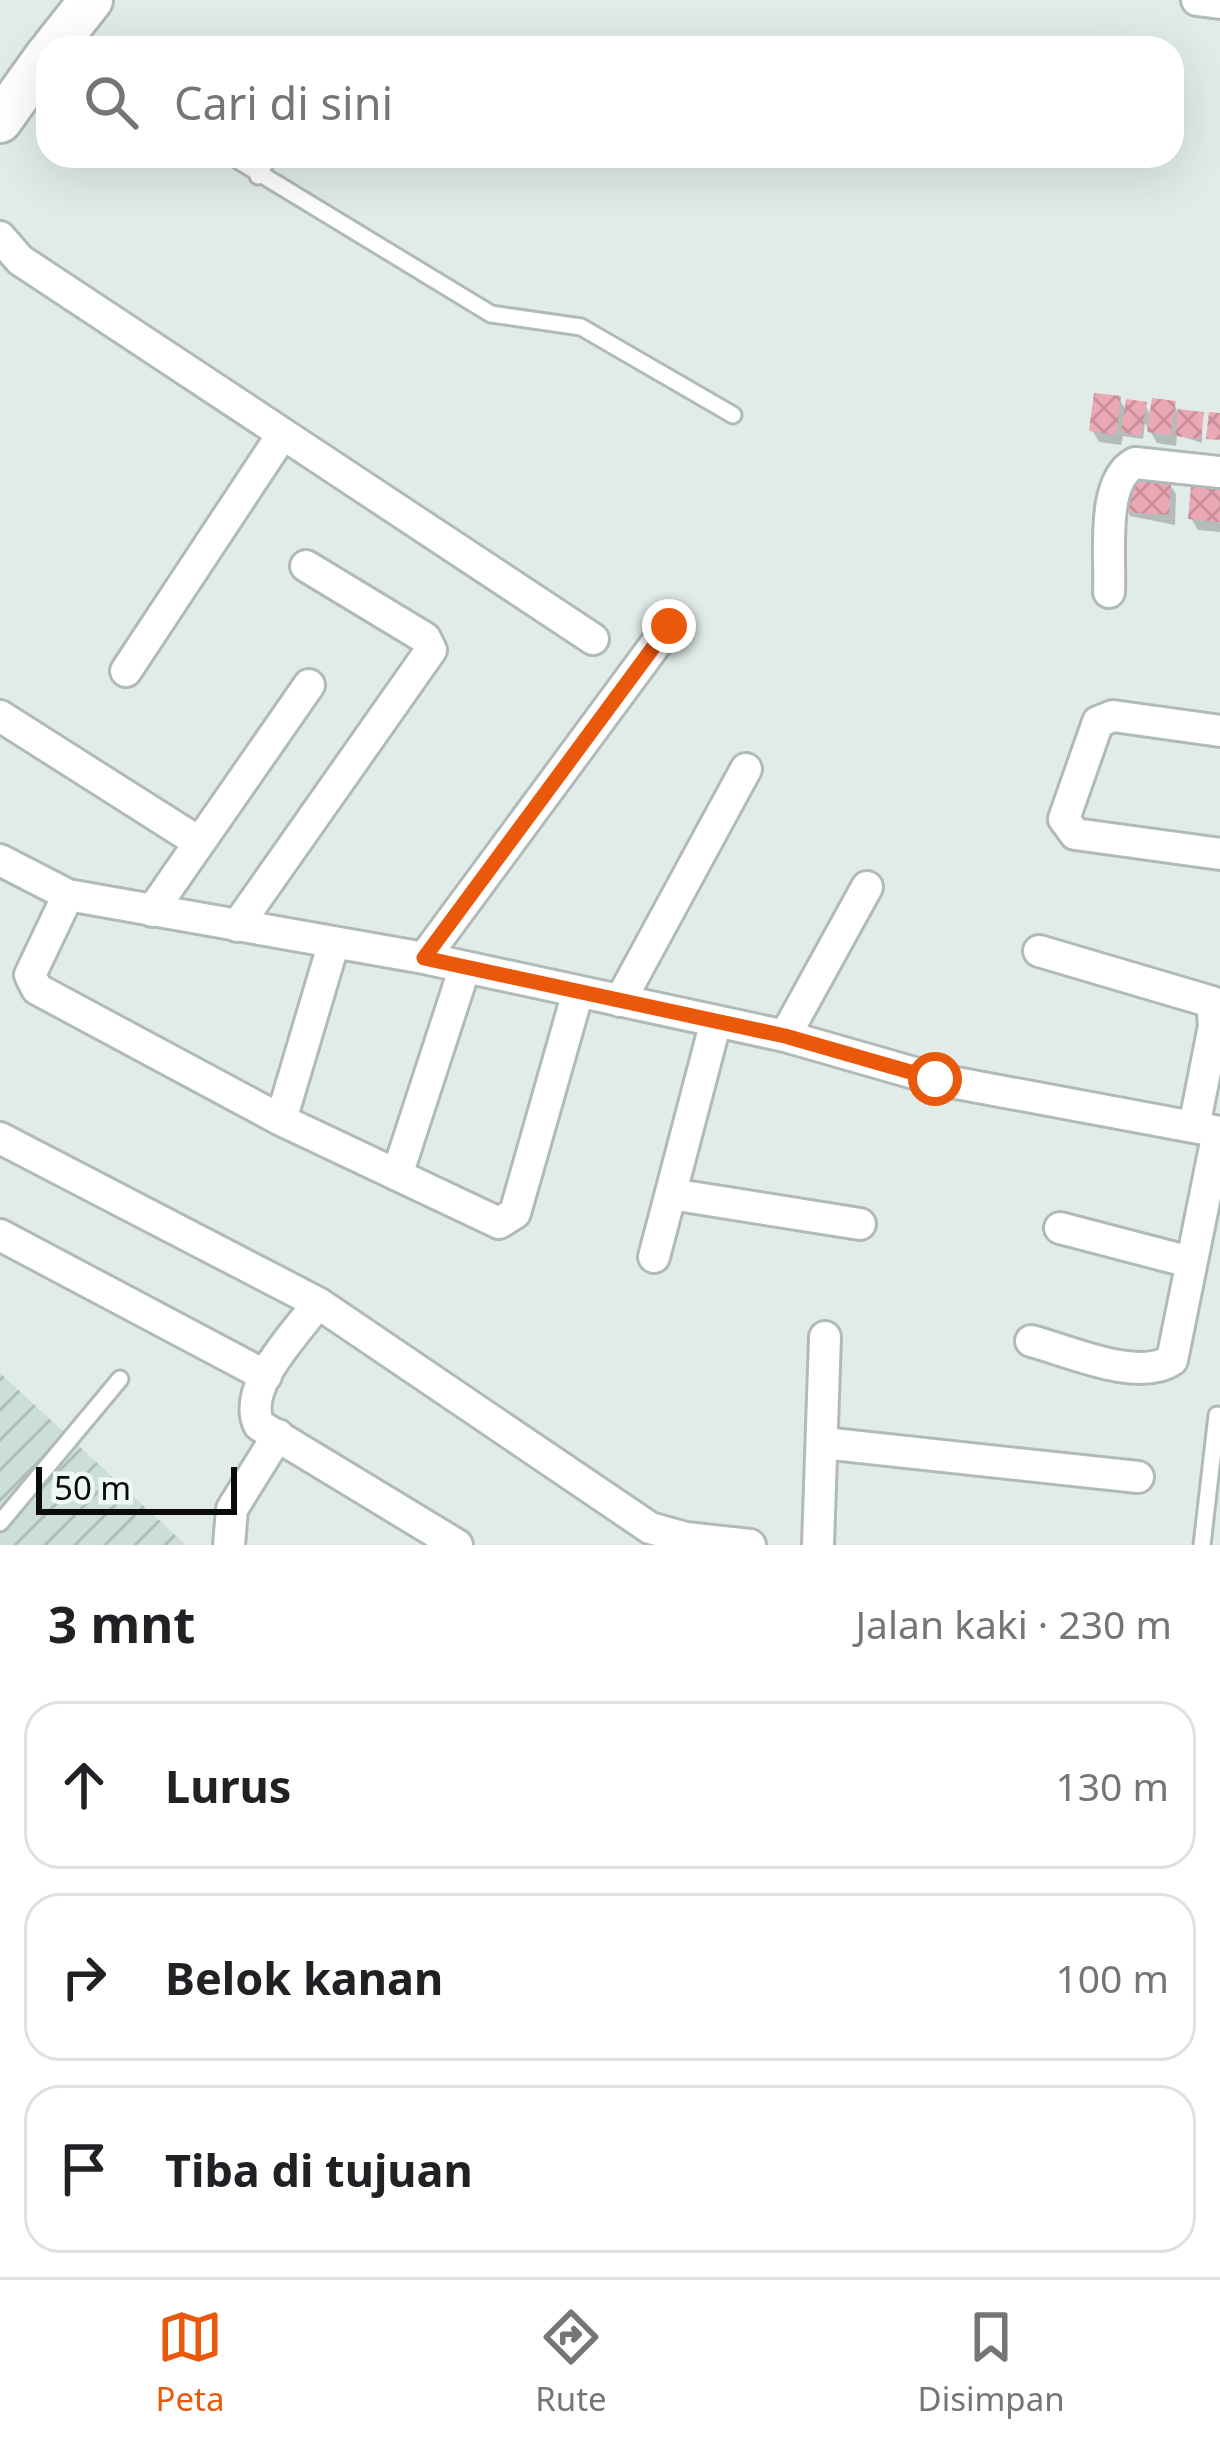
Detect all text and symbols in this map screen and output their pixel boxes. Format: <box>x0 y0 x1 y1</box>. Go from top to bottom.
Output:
search box <box>36 36 1184 168</box>
icon: search <box>78 69 144 135</box>
text: Cari di sini <box>174 72 393 133</box>
route end <box>642 599 696 653</box>
route start <box>908 1052 962 1106</box>
scale bar <box>36 1461 237 1514</box>
text: 50 m <box>54 1465 131 1510</box>
text: 3 mnt <box>48 1588 195 1658</box>
text: Jalan kaki · 230 m <box>855 1597 1172 1650</box>
icon: ahead <box>51 1752 117 1818</box>
text: Lurus <box>165 1755 291 1816</box>
text: 130 m <box>1055 1759 1169 1812</box>
icon: right <box>51 1944 117 2010</box>
text: Belok kanan <box>165 1947 443 2008</box>
text: 100 m <box>1055 1951 1169 2004</box>
icon: arrive <box>51 2136 117 2202</box>
text: Tiba di tujuan <box>165 2139 473 2200</box>
tab: Peta <box>155 2304 224 2421</box>
tab: Rute <box>535 2304 607 2421</box>
tab: Disimpan <box>918 2304 1065 2421</box>

